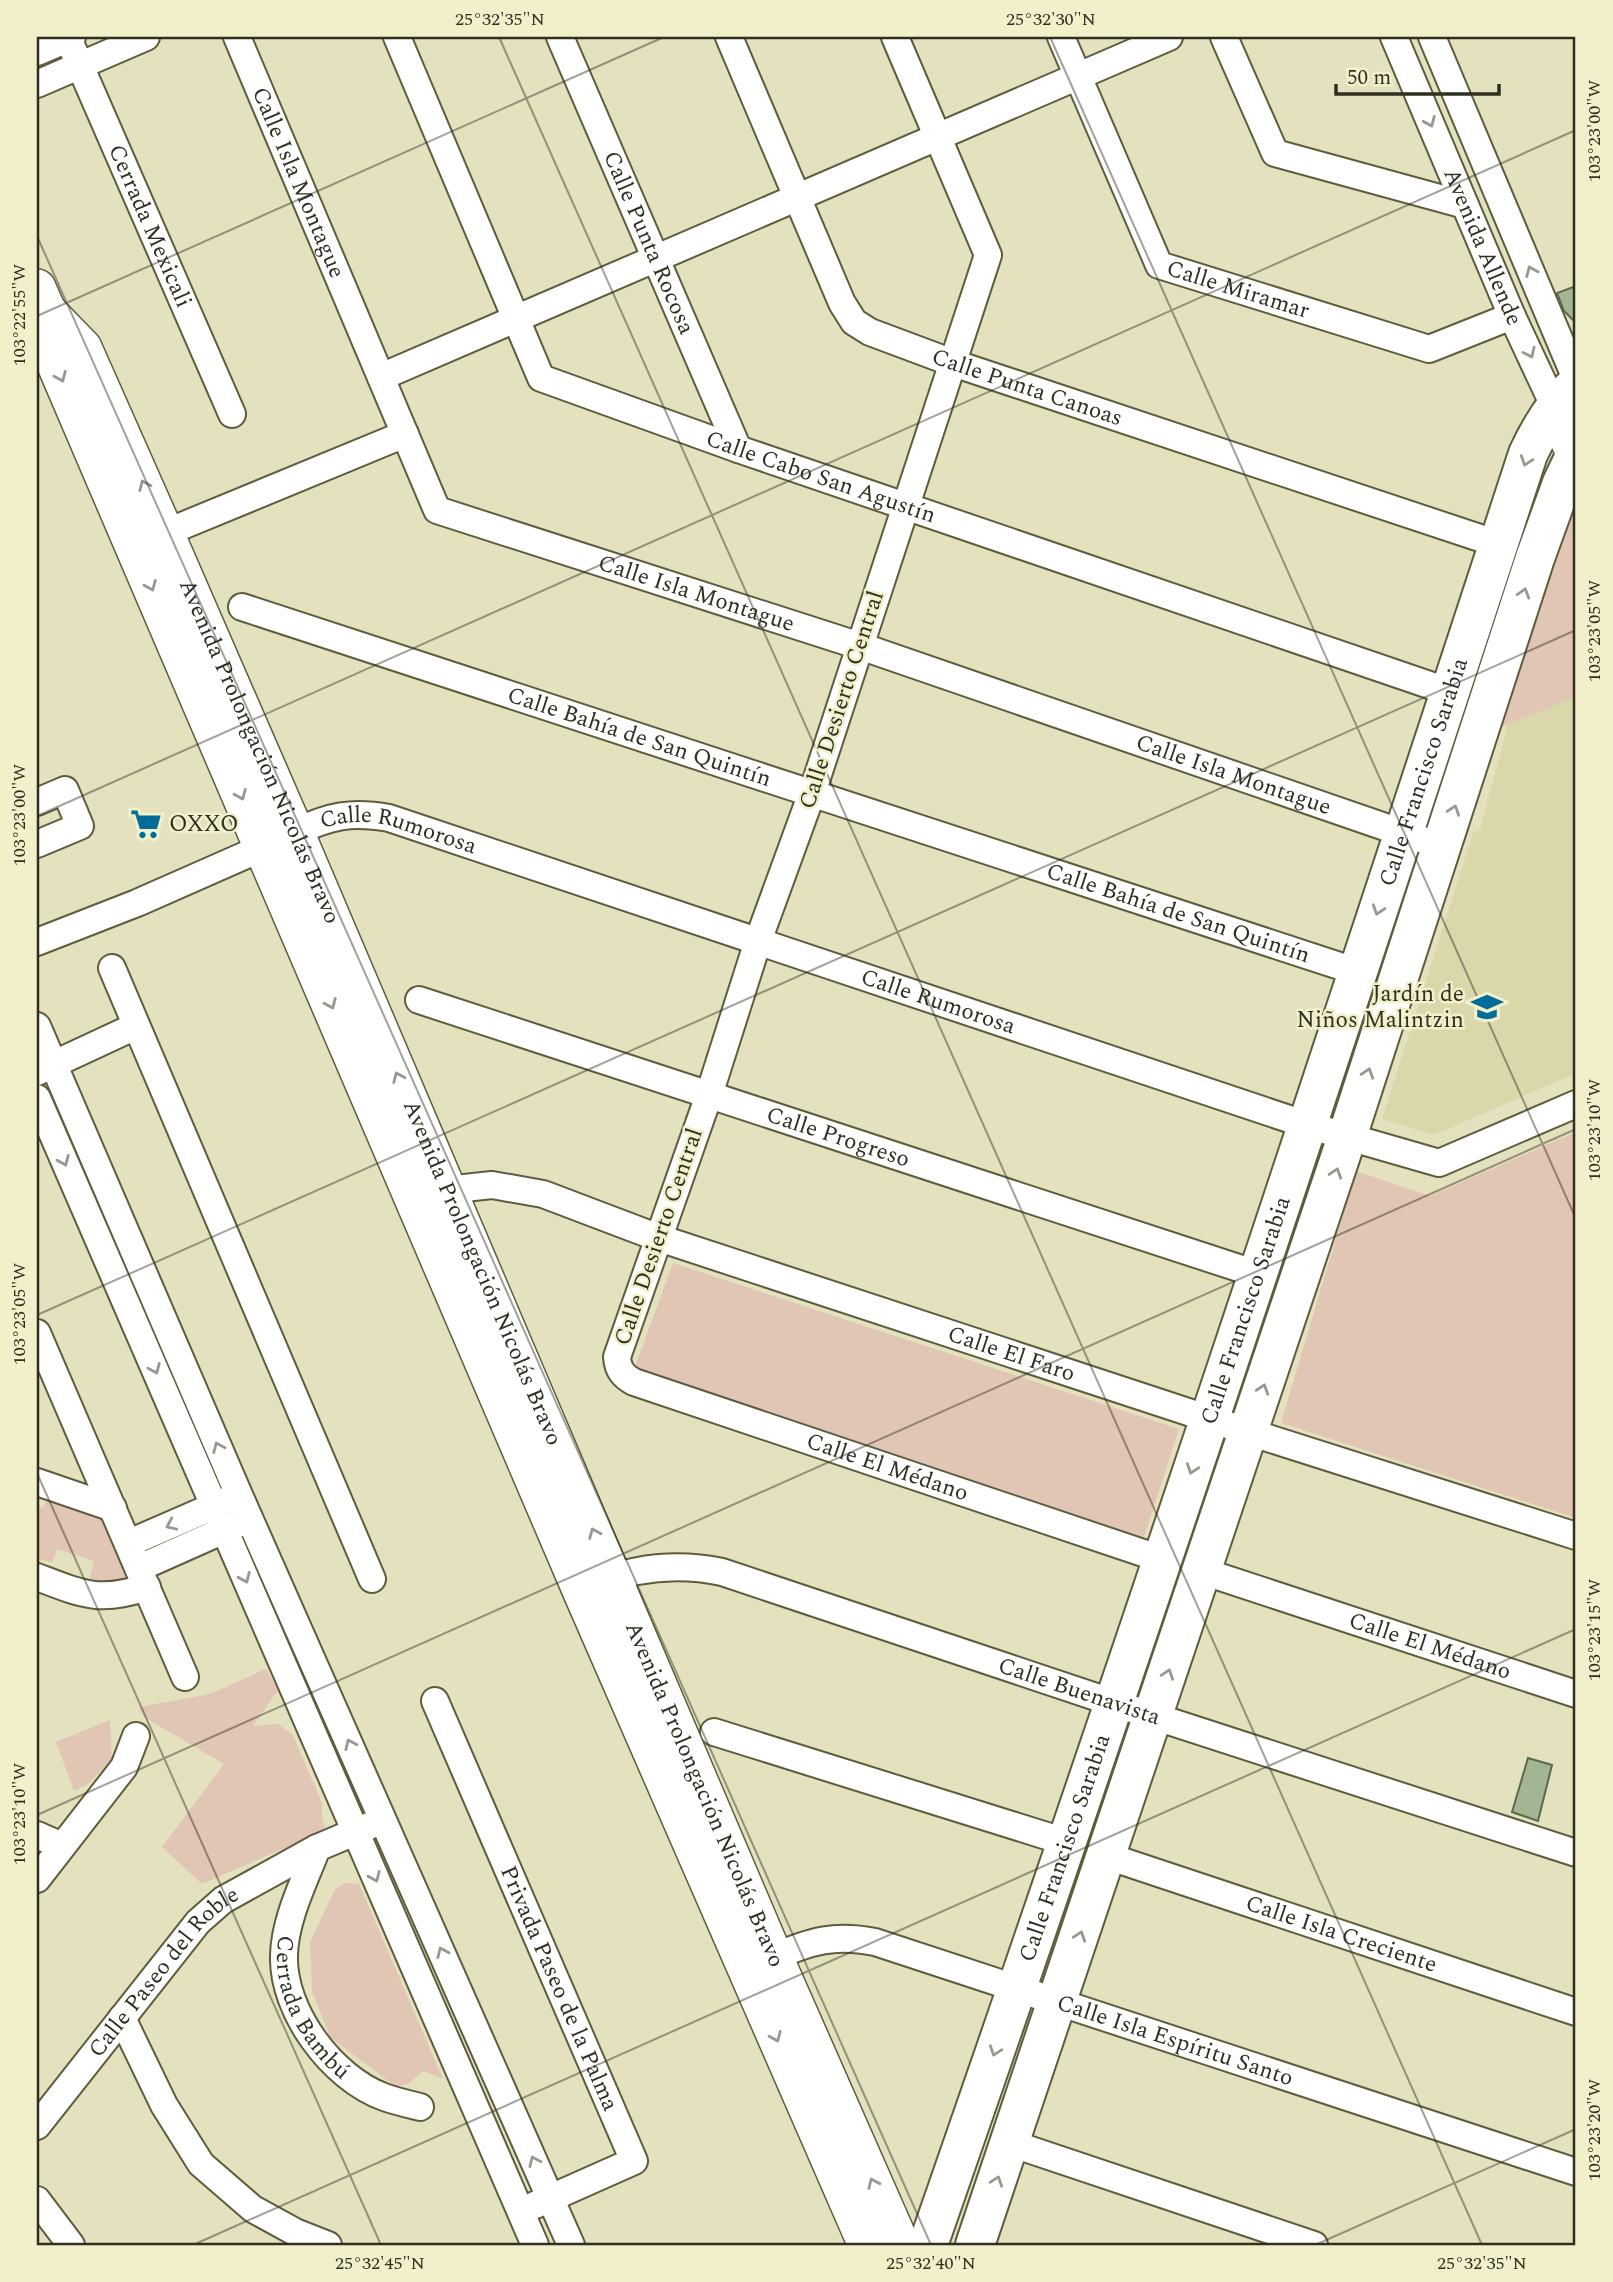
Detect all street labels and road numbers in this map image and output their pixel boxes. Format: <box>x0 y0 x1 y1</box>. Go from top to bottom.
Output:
street label: Calle Isla Montague <box>243 81 355 284</box>
street label: Cerrada Mexicali <box>99 139 201 313</box>
street label: Calle Punta Rocosa <box>594 145 704 340</box>
street label: Avenida Allende <box>1434 163 1532 332</box>
street label: Calle Miramar <box>1162 251 1314 328</box>
street label: Calle Punta Canoas <box>927 339 1127 436</box>
street label: Calle Cabo San Agustín <box>701 421 940 533</box>
street label: Calle Isla Montague <box>594 545 799 641</box>
street label: Avenida Prolongación Nicolás Bravo <box>170 573 350 929</box>
street label: Calle Desierto Central <box>790 586 894 814</box>
street label: Calle Francisco Sarabia <box>1370 653 1478 891</box>
street label: Calle Bahía de San Quintín <box>503 677 776 796</box>
street label: Calle Isla Montague <box>1131 725 1336 825</box>
street label: Calle Rumorosa <box>316 797 481 864</box>
street label: Calle Bahía de San Quintín <box>1042 854 1315 973</box>
street label: Calle Rumorosa <box>856 959 1020 1044</box>
street label: Avenida Prolongación Nicolás Bravo <box>394 1094 572 1451</box>
street label: Calle Progreso <box>762 1097 915 1177</box>
street label: Calle Desierto Central <box>605 1124 713 1350</box>
street label: Calle Francisco Sarabia <box>1191 1192 1300 1429</box>
street label: Calle El Faro <box>943 1317 1080 1391</box>
street label: Calle El Médano <box>802 1424 973 1511</box>
street label: Calle El Médano <box>1344 1603 1516 1689</box>
street label: Avenida Prolongación Nicolás Bravo <box>616 1616 794 1973</box>
street label: Calle Buenavista <box>993 1648 1165 1735</box>
street label: Calle Francisco Sarabia <box>1010 1729 1120 1967</box>
street label: Privada Paseo de la Palma <box>491 1860 628 2116</box>
street label: Calle Paseo del Roble <box>80 1877 245 2065</box>
street label: Calle Isla Creciente <box>1241 1886 1442 1982</box>
street label: Cerrada Bambú <box>266 1933 358 2088</box>
street label: Calle Isla Espíritu Santo <box>1052 1985 1298 2096</box>

